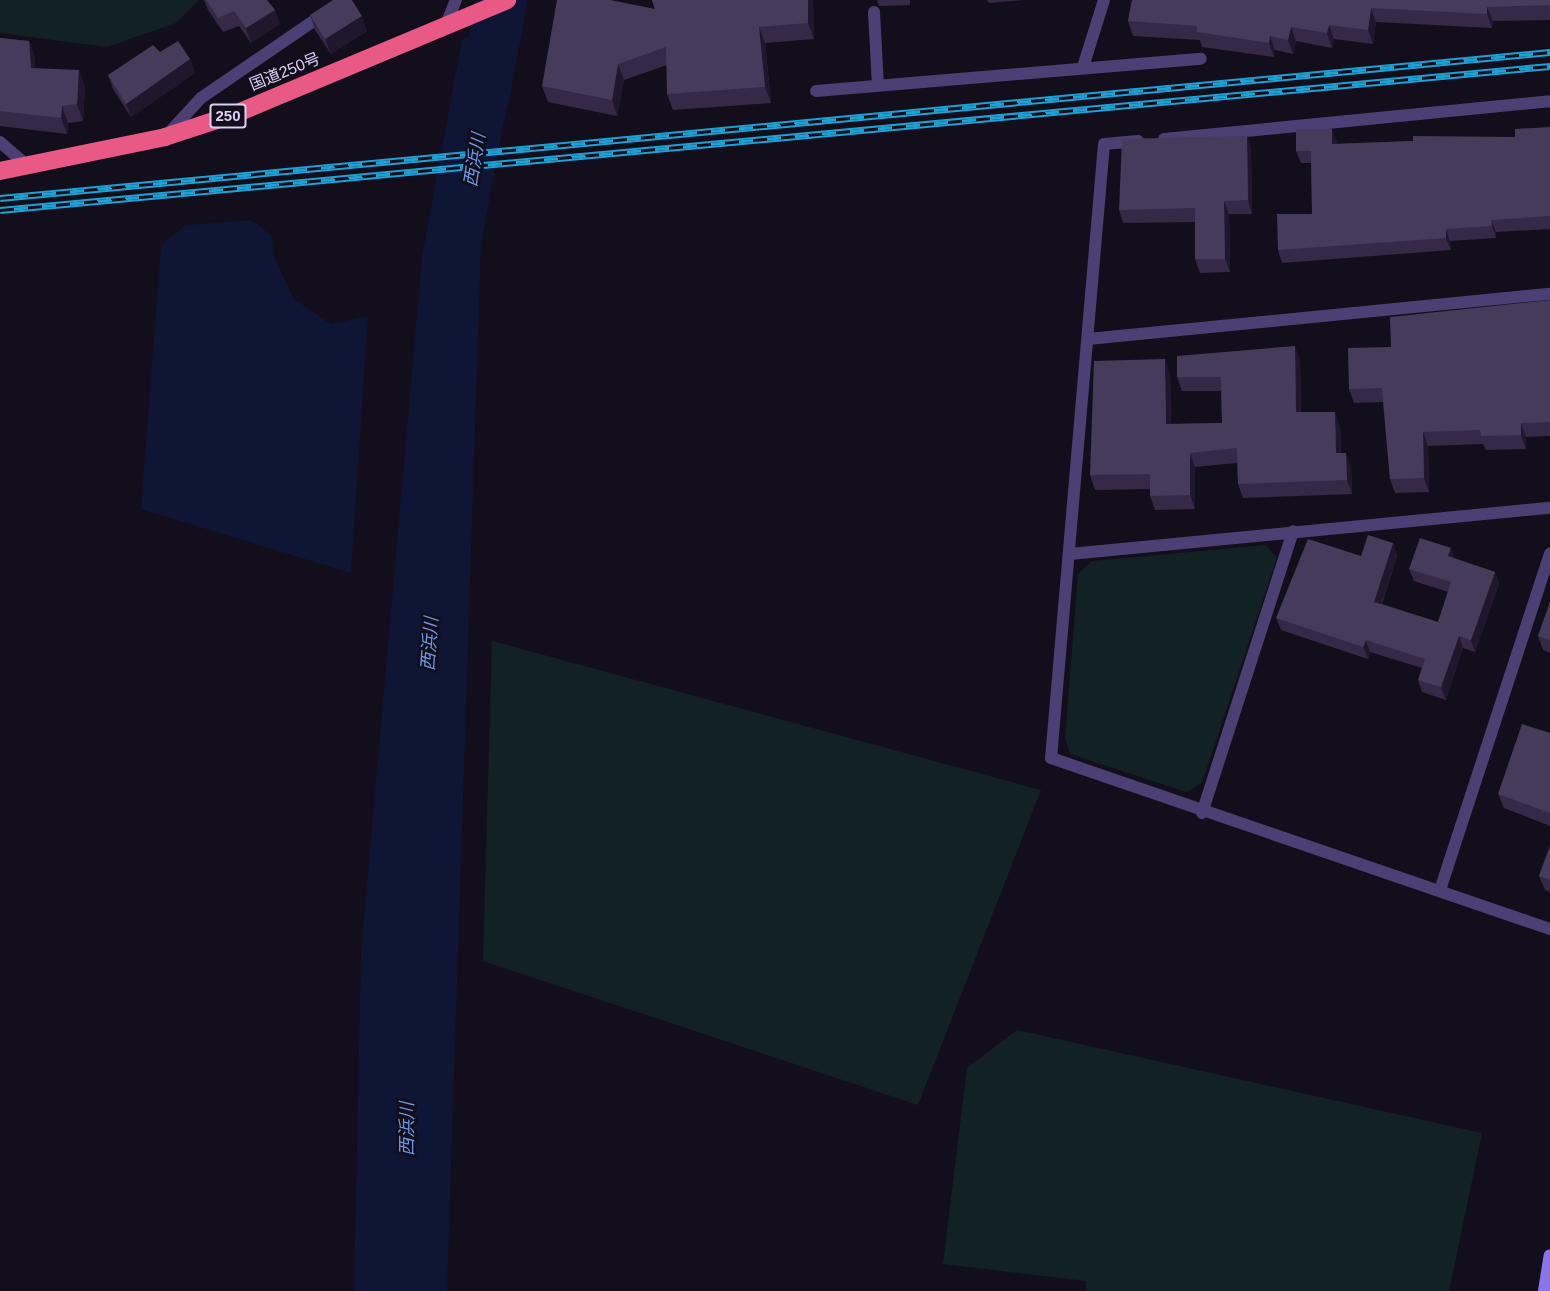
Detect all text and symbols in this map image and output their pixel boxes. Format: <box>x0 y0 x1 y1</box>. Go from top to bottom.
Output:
street label: 国道250号 <box>247 49 323 95</box>
road number: 250 <box>208 104 248 128</box>
water label: 西浜川 <box>460 132 490 188</box>
water label: 西浜川 <box>417 616 443 672</box>
water label: 西浜川 <box>396 1102 418 1156</box>

